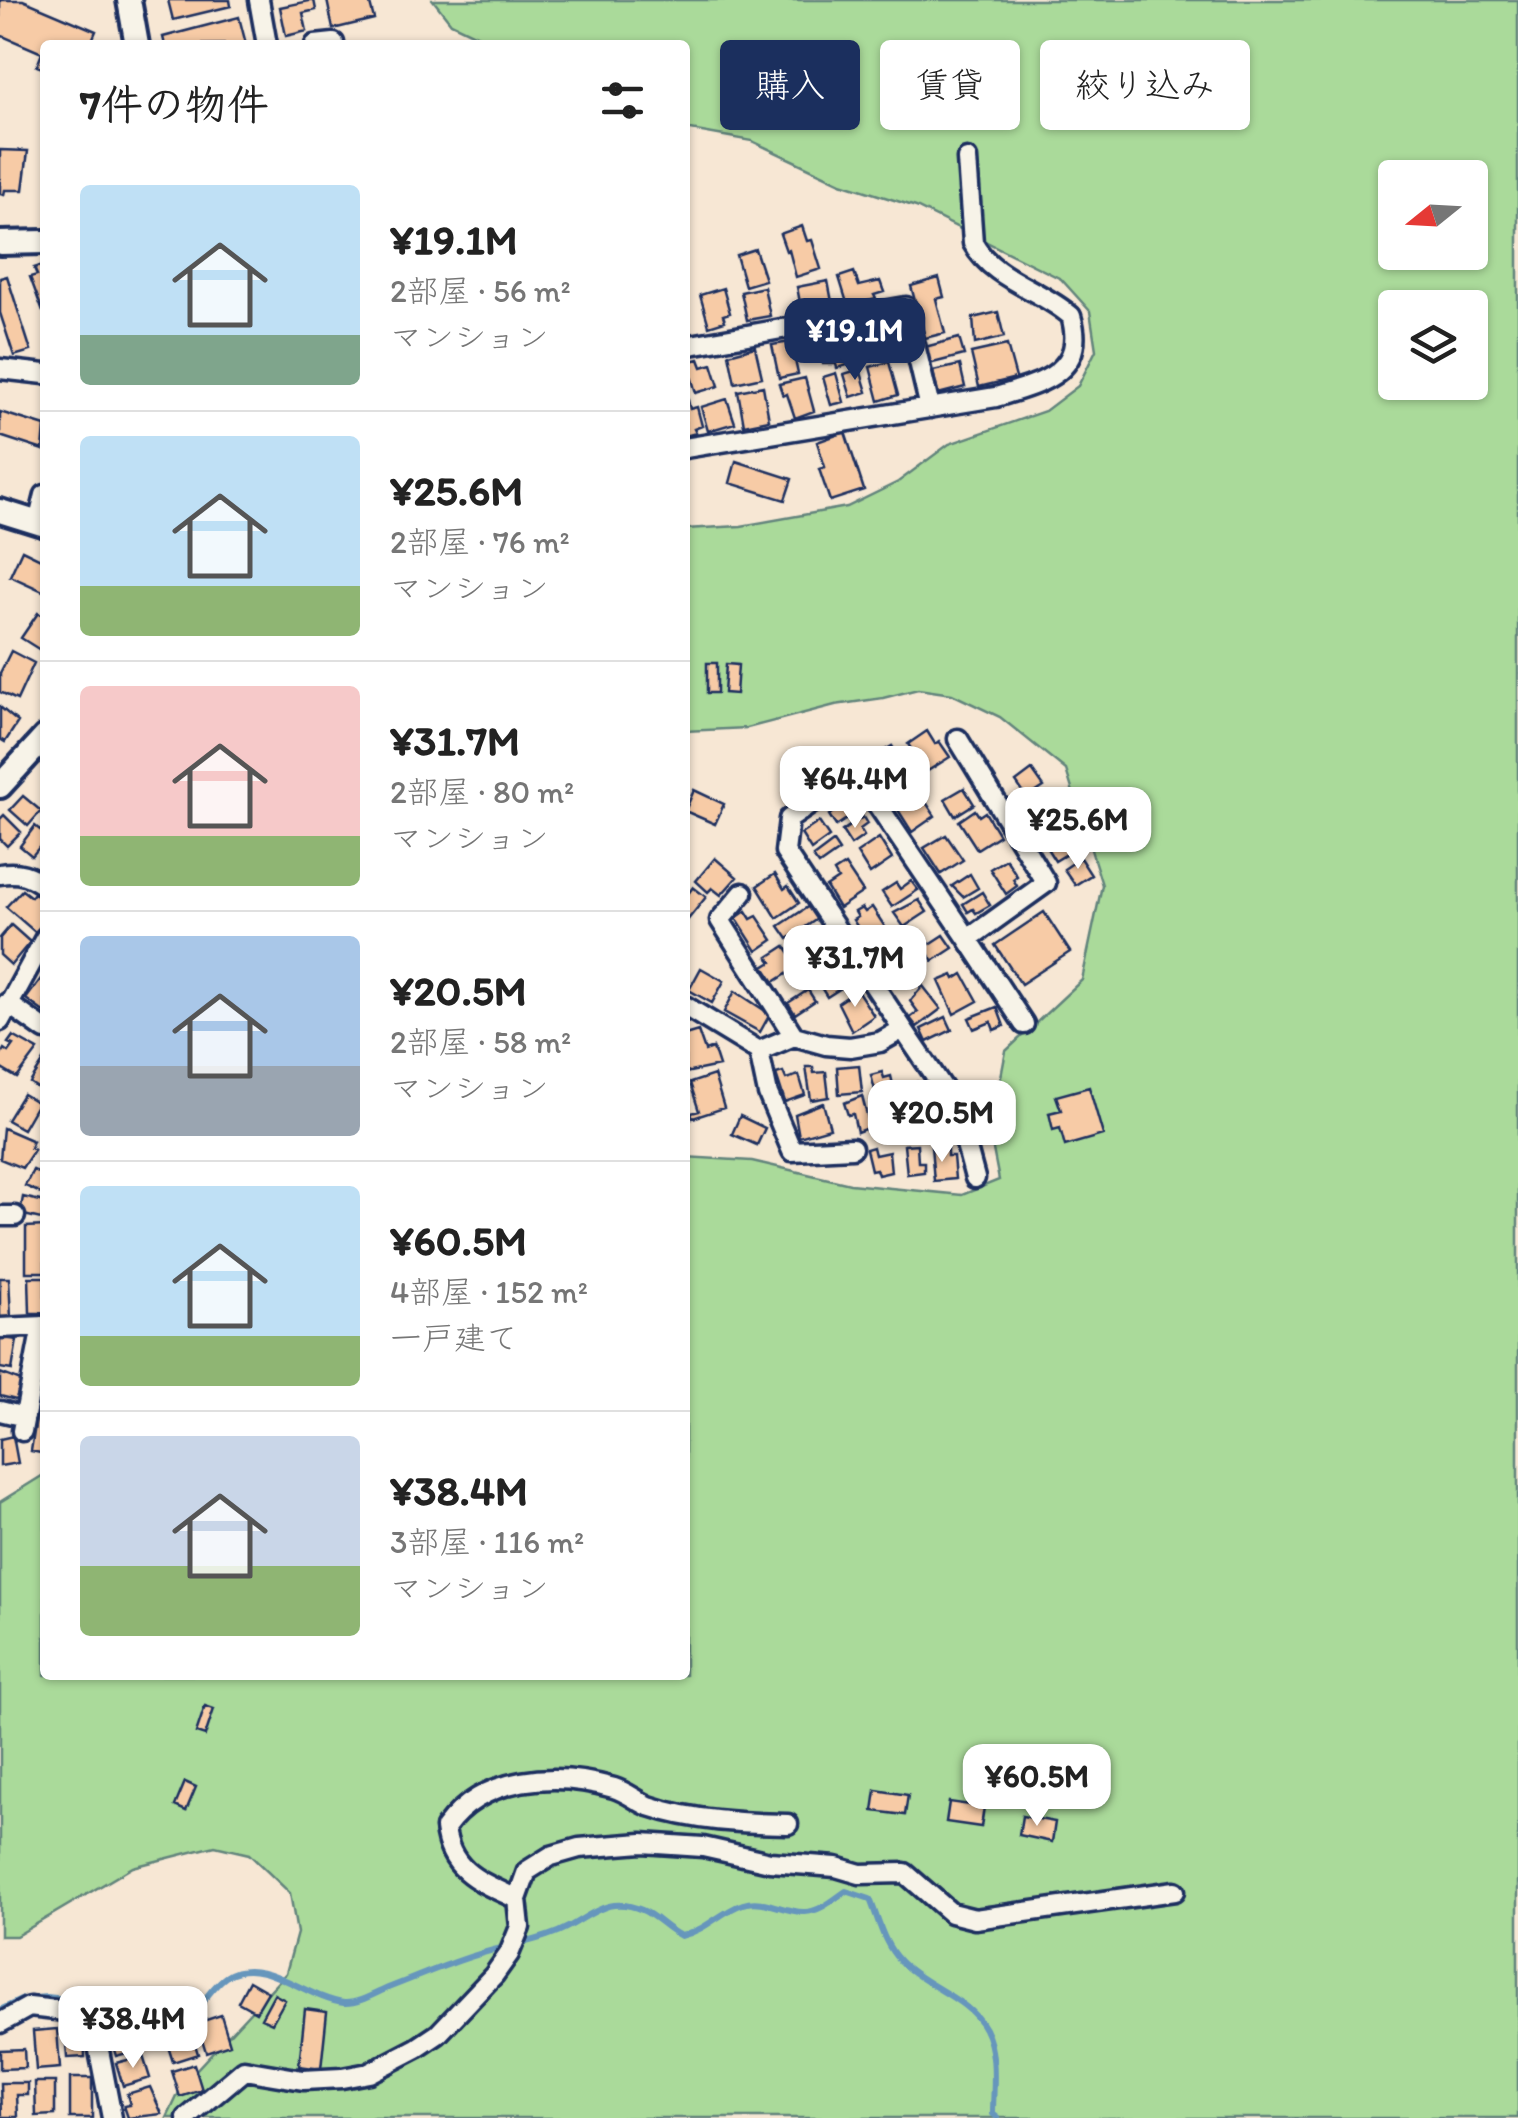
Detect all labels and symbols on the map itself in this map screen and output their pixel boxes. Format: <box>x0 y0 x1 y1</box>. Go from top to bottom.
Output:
north arrow <box>1378 160 1488 270</box>
pin: ¥19.1M <box>774 298 936 383</box>
pin: ¥64.4M <box>774 746 936 831</box>
pin: ¥25.6M <box>997 787 1159 872</box>
pin: ¥31.7M <box>774 925 936 1010</box>
pin: ¥20.5M <box>861 1080 1023 1165</box>
pin: ¥60.5M <box>956 1744 1118 1829</box>
pin: ¥38.4M <box>52 1986 214 2071</box>

